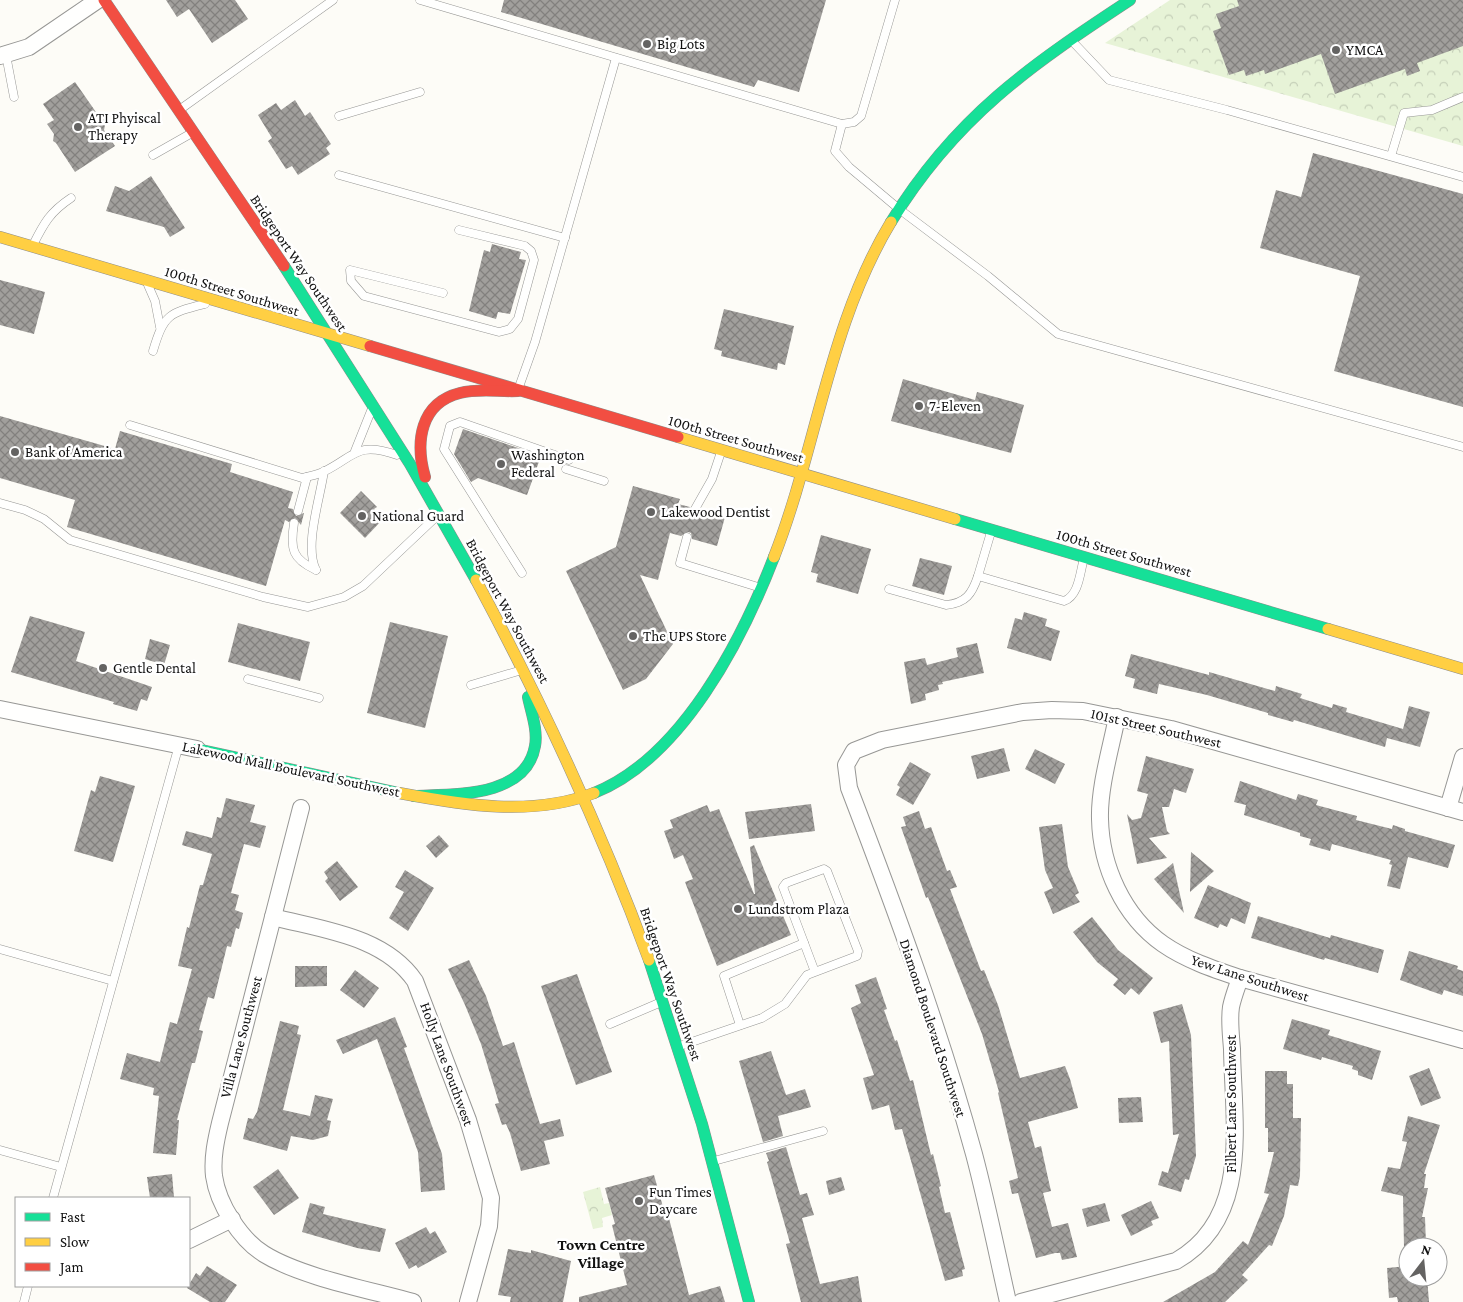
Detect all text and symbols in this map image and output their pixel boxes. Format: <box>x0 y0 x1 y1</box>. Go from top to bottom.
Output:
place label: Big Lots <box>657 36 705 53</box>
marker: Big Lots <box>641 38 653 50</box>
place label: YMCA <box>1346 42 1384 58</box>
marker: YMCA <box>1330 44 1342 56</box>
place label: ATI Phyiscal Therapy <box>88 110 161 144</box>
marker: ATI Phyiscal Therapy <box>72 121 84 133</box>
street label: Bridgeport Way Southwest <box>247 192 351 336</box>
street label: 100th Street Southwest <box>163 263 302 319</box>
place label: 7-Eleven <box>929 398 981 414</box>
marker: 7-Eleven <box>913 400 925 412</box>
street label: 100th Street Southwest <box>667 412 806 466</box>
place label: Bank of America <box>25 444 123 460</box>
marker: Bank of America <box>9 446 21 458</box>
place label: Washington Federal <box>511 447 585 480</box>
marker: Washington Federal <box>495 458 507 470</box>
place label: Lakewood Dentist <box>661 504 771 520</box>
marker: Lakewood Dentist <box>645 506 657 518</box>
place label: National Guard <box>372 508 464 524</box>
marker: National Guard <box>356 510 368 522</box>
street label: 100th Street Southwest <box>1055 526 1194 580</box>
street label: Bridgeport Way Southwest <box>462 536 553 687</box>
place label: The UPS Store <box>643 628 727 644</box>
marker: The UPS Store <box>627 630 639 642</box>
place label: Gentle Dental <box>113 660 196 676</box>
marker: Gentle Dental <box>97 662 109 674</box>
street label: 101st Street Southwest <box>1089 705 1224 751</box>
street label: Lakewood Mall Boulevard Southwest <box>181 738 402 800</box>
place label: Lundstrom Plaza <box>748 901 849 917</box>
marker: Lundstrom Plaza <box>732 903 744 915</box>
street label: Bridgeport Way Southwest <box>636 905 705 1064</box>
street label: Diamond Boulevard Southwest <box>897 937 970 1120</box>
street label: Yew Lane Southwest <box>1189 951 1312 1005</box>
street label: Villa Lane Southwest <box>217 973 265 1100</box>
street label: Holly Lane Southwest <box>416 1000 477 1129</box>
street label: Filbert Lane Southwest <box>1223 1034 1239 1173</box>
place label: Fun Times Daycare <box>649 1184 712 1218</box>
marker: Fun Times Daycare <box>633 1195 645 1207</box>
legend <box>15 1197 190 1287</box>
text: Fast <box>60 1209 86 1225</box>
text: Slow <box>60 1234 90 1250</box>
district label: Town Centre Village <box>557 1236 645 1271</box>
north arrow <box>1398 1237 1448 1287</box>
text: N <box>1420 1240 1434 1259</box>
text: Jam <box>58 1259 83 1276</box>

